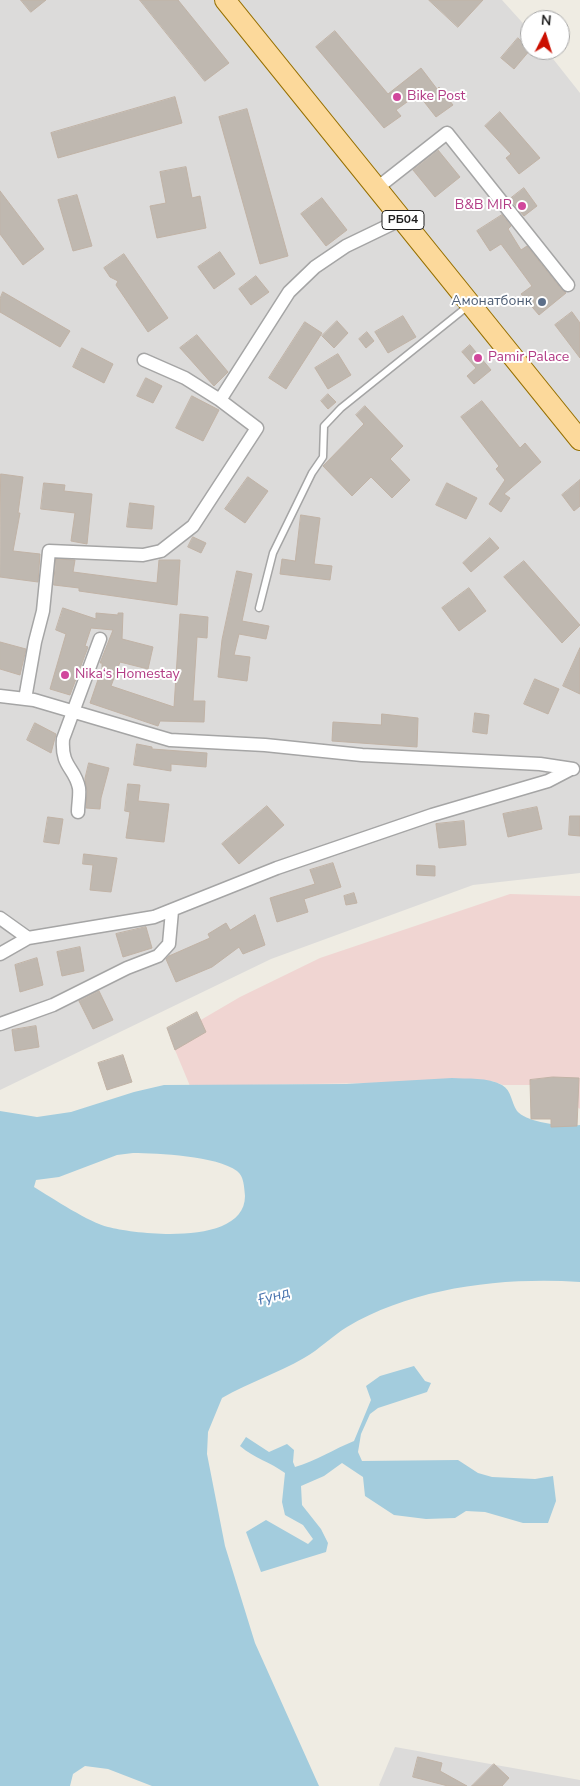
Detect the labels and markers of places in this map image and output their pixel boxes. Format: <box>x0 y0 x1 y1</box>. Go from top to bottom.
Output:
place label: Bike Post <box>407 89 465 105</box>
marker: Bike Post <box>391 91 403 103</box>
place label: B&B MIR <box>455 198 512 214</box>
marker: B&B MIR <box>516 200 528 212</box>
place label: Амонатбонк <box>451 294 532 310</box>
marker: Амонатбонк <box>536 296 548 308</box>
place label: Pamir Palace <box>488 350 569 366</box>
marker: Pamir Palace <box>472 352 484 364</box>
place label: Nika‘s Homestay <box>75 667 180 683</box>
marker: Nika‘s Homestay <box>59 669 71 681</box>

